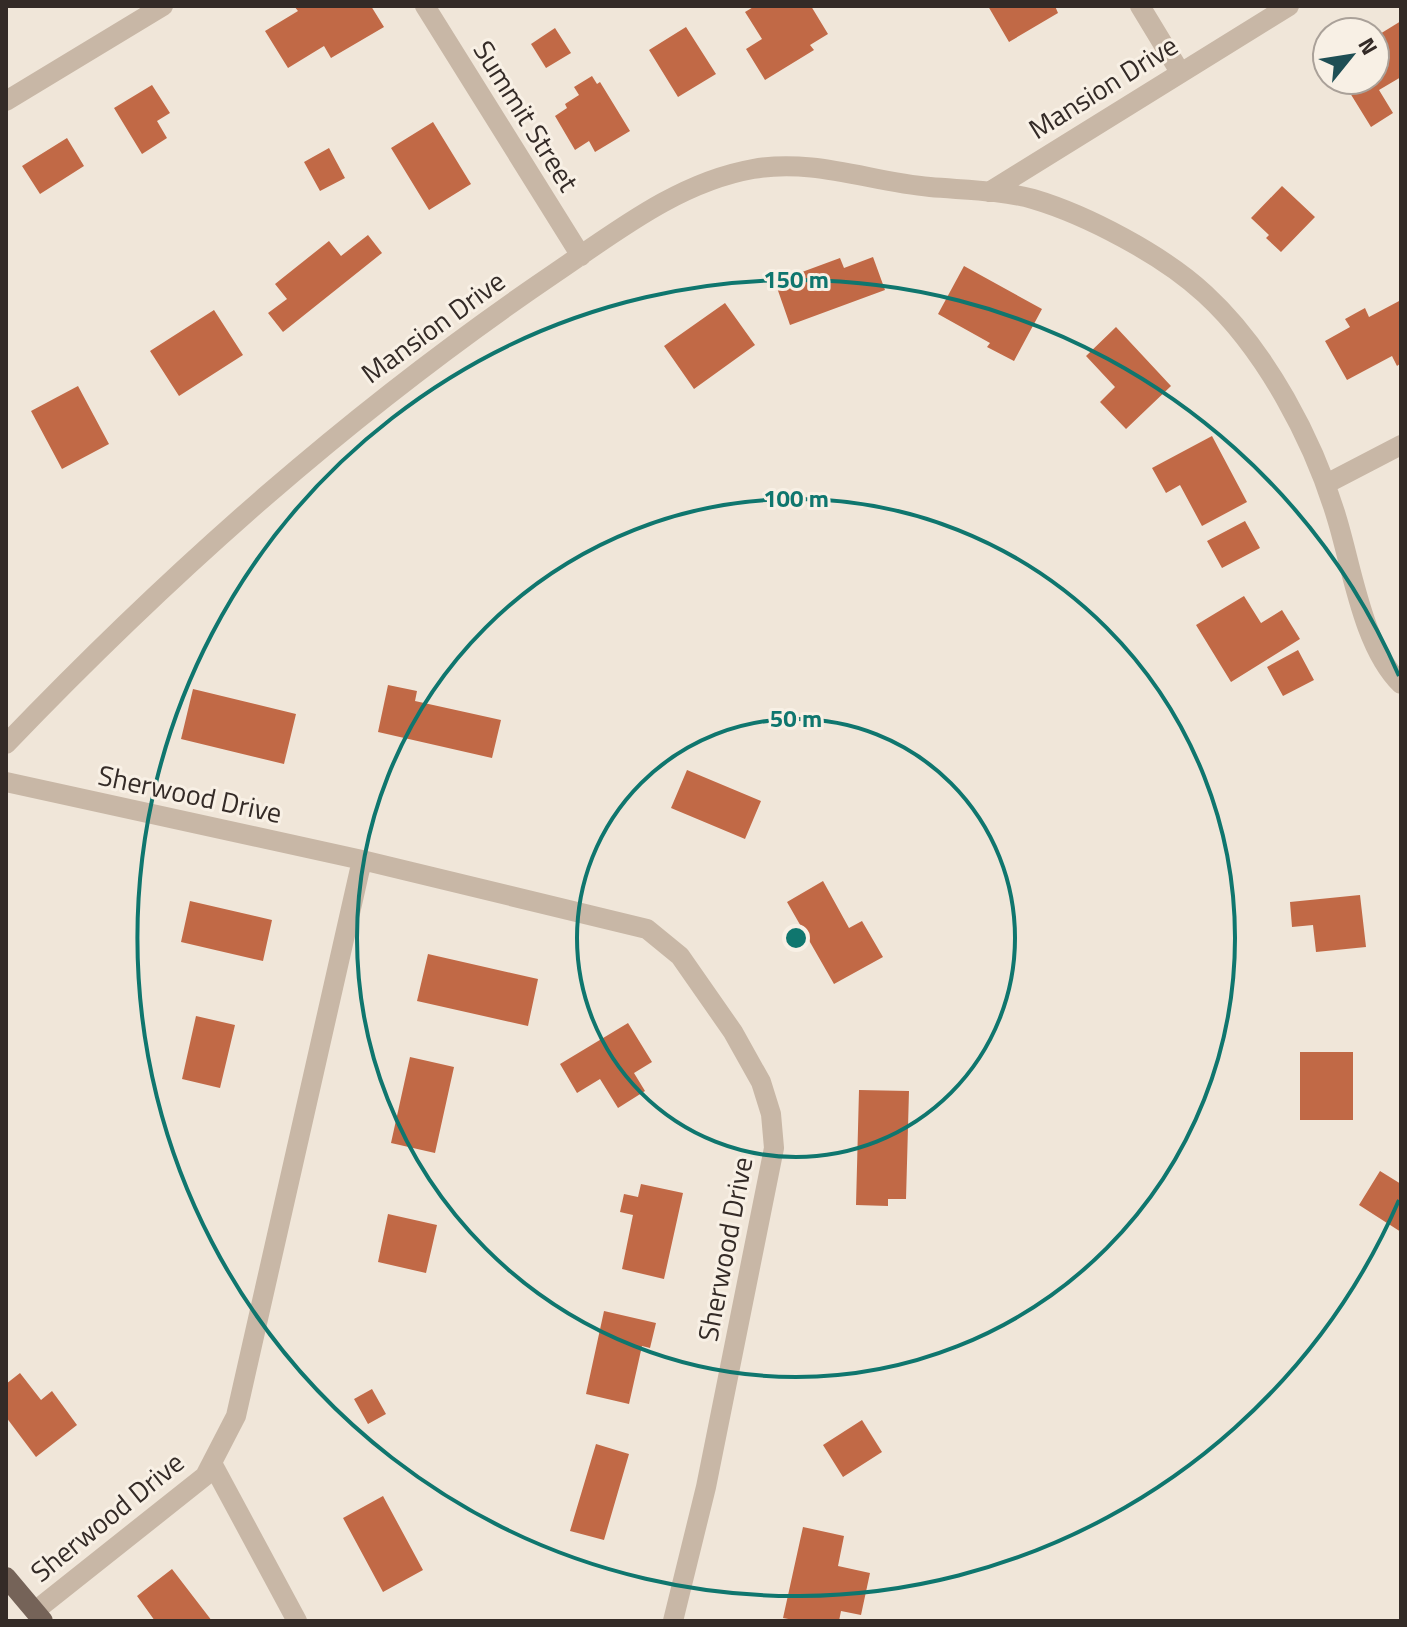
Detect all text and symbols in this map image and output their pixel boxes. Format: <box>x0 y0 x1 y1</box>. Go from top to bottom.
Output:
north arrow <box>1311 16 1391 96</box>
street label: Mansion Drive <box>1020 24 1186 150</box>
text: N <box>1350 31 1387 61</box>
street label: Summit Street <box>463 32 590 200</box>
street label: Mansion Drive <box>352 260 514 394</box>
text: 150 m <box>763 261 829 297</box>
text: 100 m <box>763 480 829 516</box>
text: 50 m <box>770 700 822 736</box>
street label: Sherwood Drive <box>94 753 286 834</box>
centre of rings <box>782 924 810 952</box>
street label: Sherwood Drive <box>686 1153 763 1345</box>
street label: Sherwood Drive <box>20 1441 193 1592</box>

